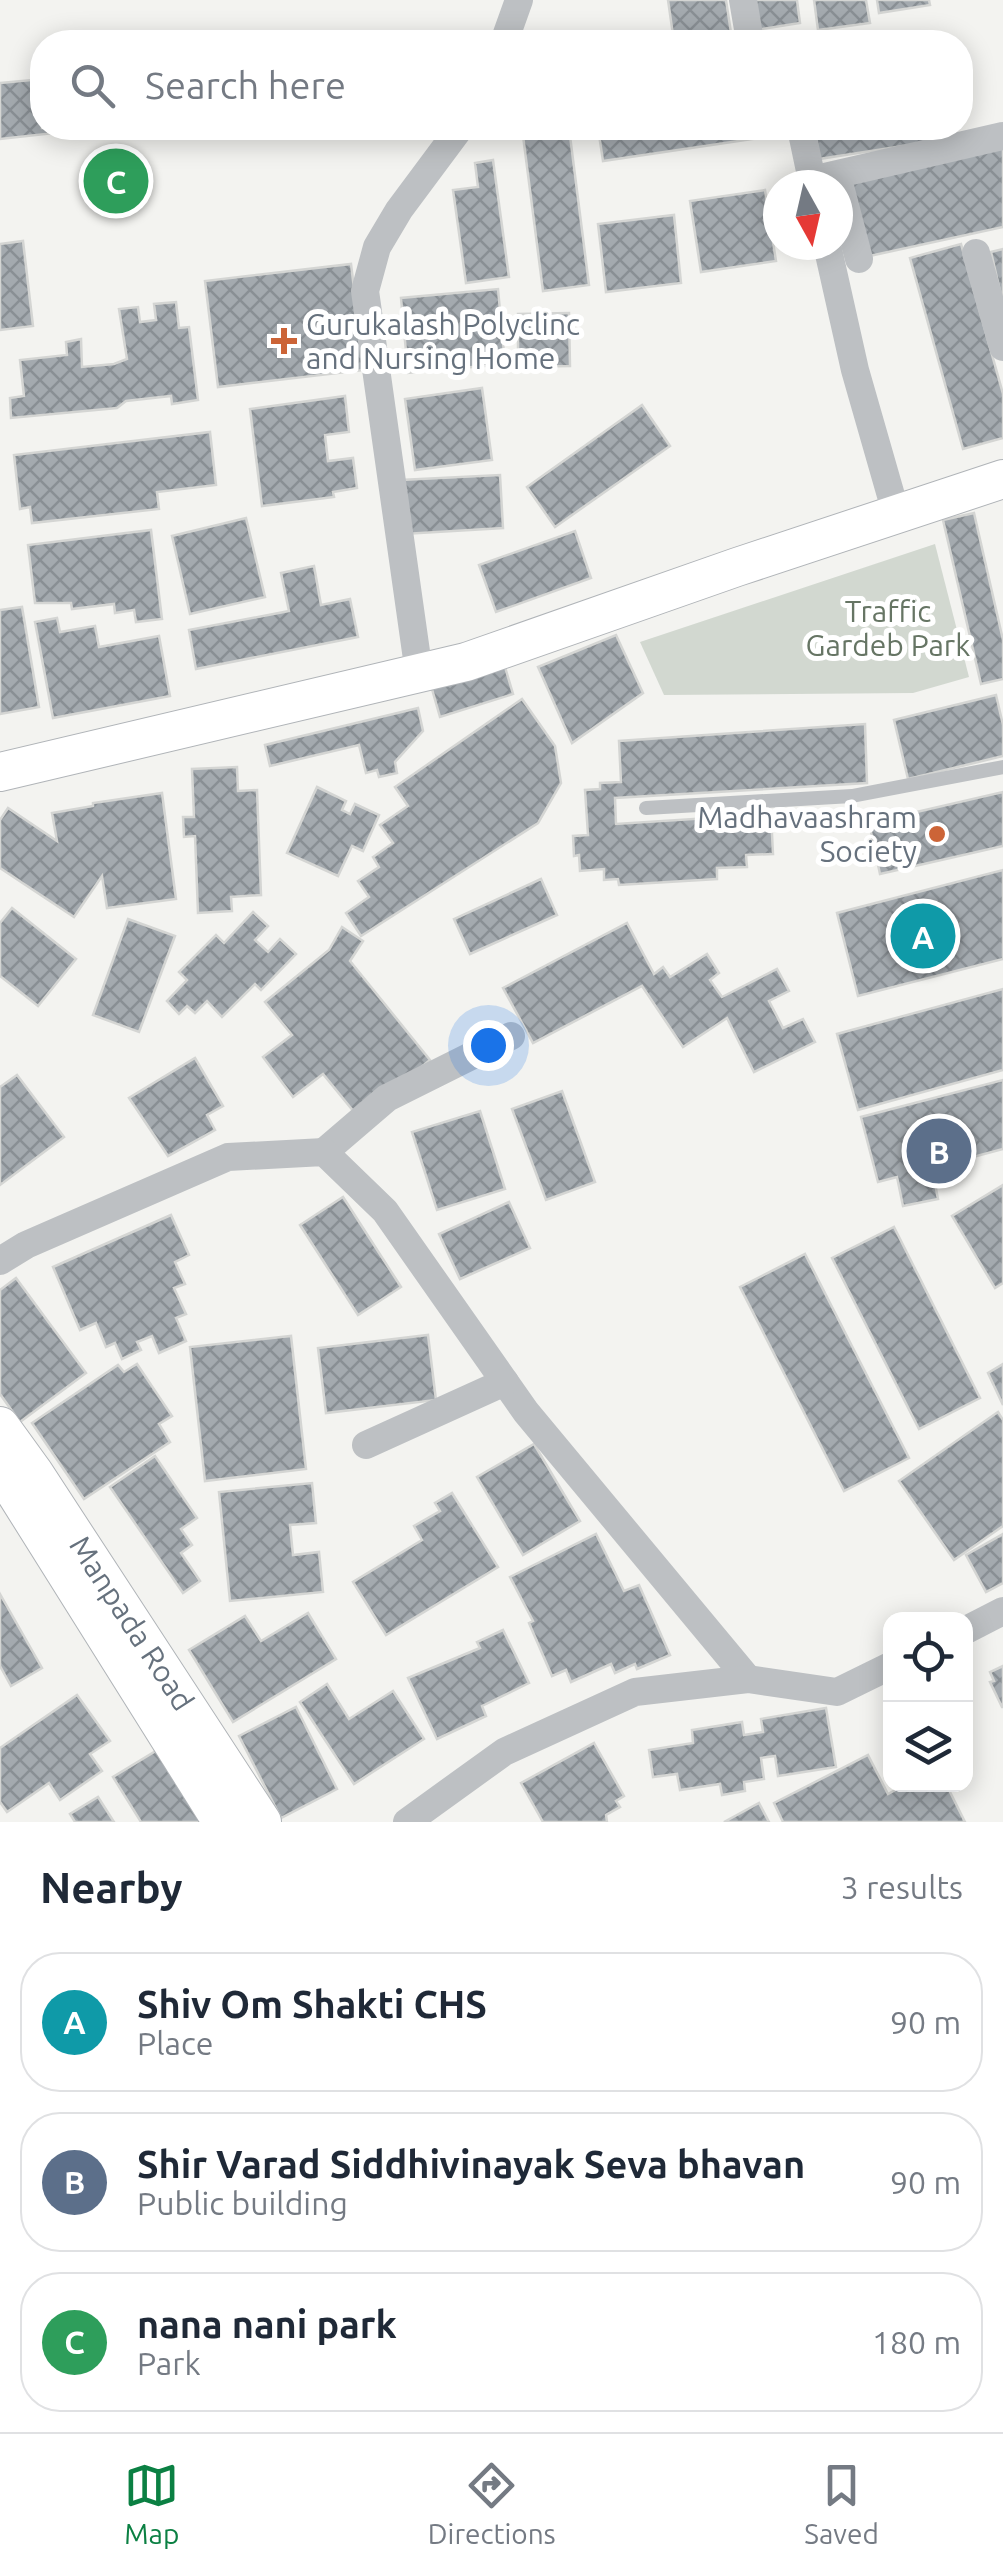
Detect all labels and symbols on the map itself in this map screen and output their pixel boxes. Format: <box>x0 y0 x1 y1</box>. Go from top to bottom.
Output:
pin: C <box>84 144 148 218</box>
north arrow <box>763 170 853 260</box>
place label: Gurukalash Polyclinc and Nursing Home <box>306 307 580 375</box>
marker: Gurukalash Polyclinc and Nursing Home <box>271 328 297 354</box>
park label: Traffic Gardeb Park <box>806 594 970 662</box>
place label: Madhavaashram Society <box>697 800 917 868</box>
marker: Madhavaashram Society <box>926 823 948 845</box>
pin: A <box>890 898 956 974</box>
your location <box>463 1020 514 1071</box>
pin: B <box>906 1114 972 1188</box>
street label: Manpada Road <box>63 1530 201 1716</box>

